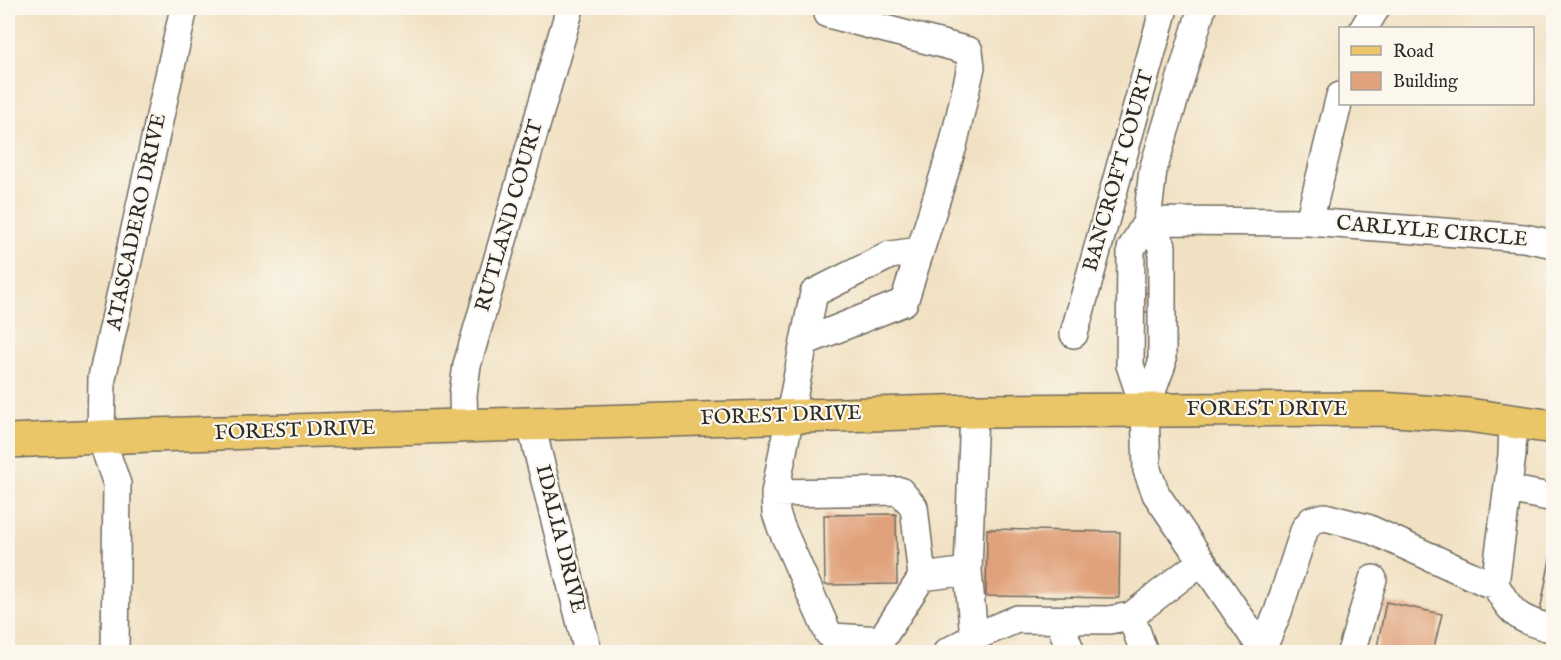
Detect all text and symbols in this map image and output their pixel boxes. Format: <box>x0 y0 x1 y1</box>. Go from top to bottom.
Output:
legend <box>1339 27 1534 105</box>
text: Road <box>1393 41 1434 64</box>
street label: BANCROFT COURT <box>1077 67 1161 275</box>
text: Building <box>1393 71 1458 94</box>
street label: ATASCADERO DRIVE <box>101 111 173 334</box>
street label: RUTLAND COURT <box>470 116 550 315</box>
street label: CARLYLE CIRCLE <box>1335 210 1529 254</box>
street label: FOREST DRIVE <box>1186 396 1348 423</box>
street label: FOREST DRIVE <box>700 400 862 432</box>
street label: FOREST DRIVE <box>214 415 376 447</box>
street label: IDALIA DRIVE <box>528 462 592 616</box>

